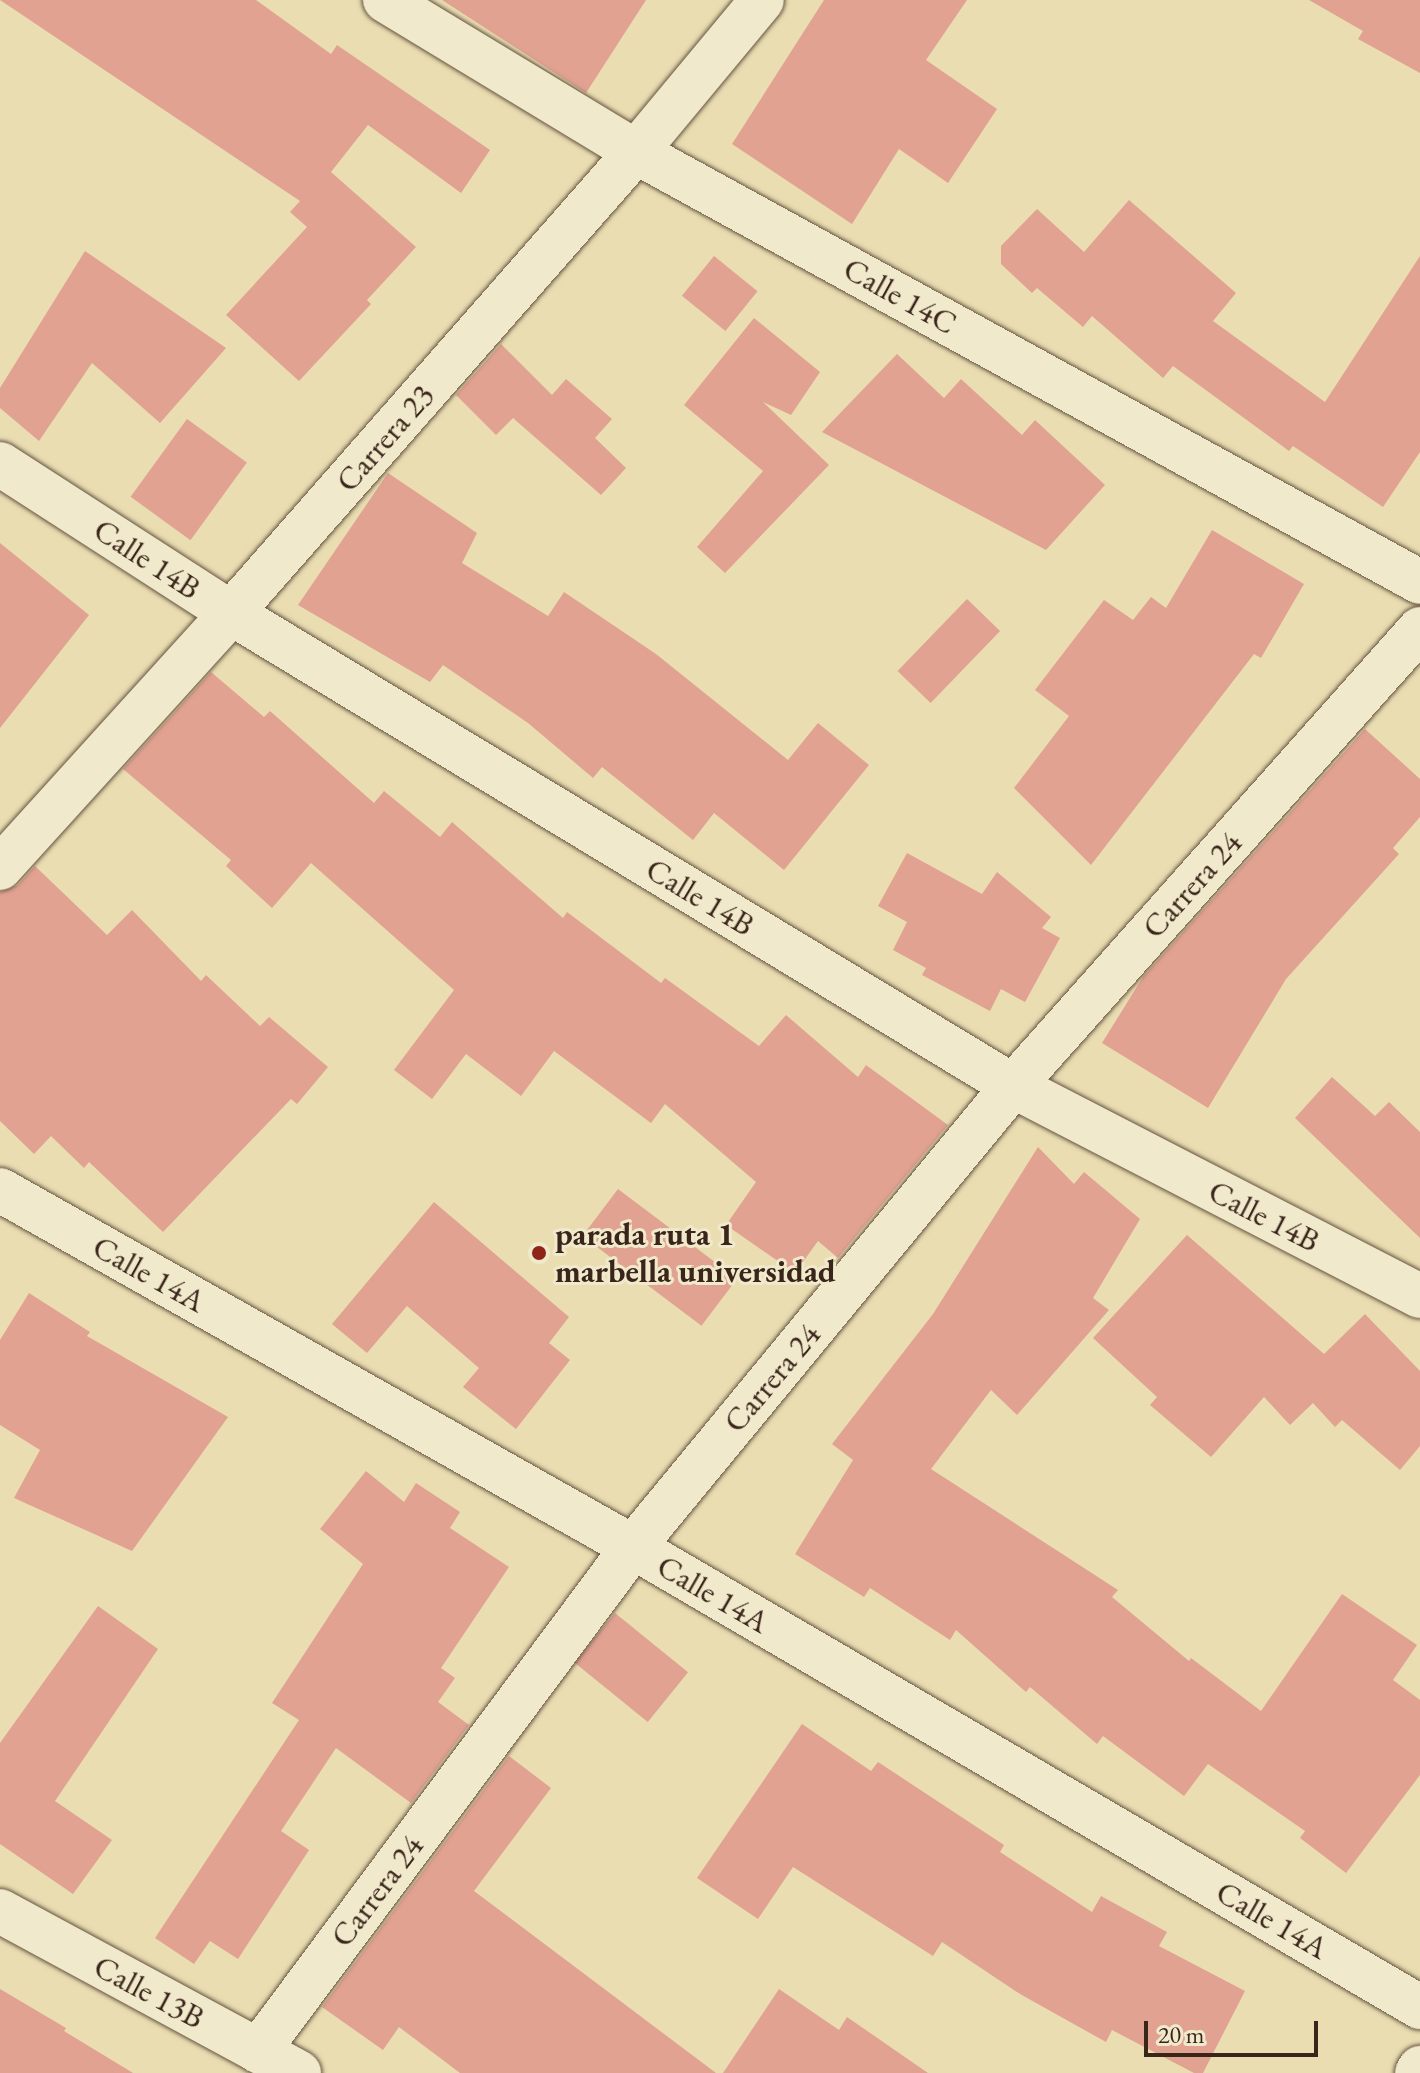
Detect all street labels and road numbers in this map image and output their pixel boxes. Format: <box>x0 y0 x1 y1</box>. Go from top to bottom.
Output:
street label: Calle 14C <box>837 249 963 343</box>
street label: Carrera 23 <box>328 376 442 500</box>
street label: Calle 14B <box>87 510 207 608</box>
street label: Carrera 24 <box>1134 824 1250 946</box>
street label: Calle 14B <box>639 850 761 944</box>
street label: Calle 14B <box>1202 1172 1326 1260</box>
street label: Calle 14A <box>86 1227 212 1321</box>
street label: Carrera 24 <box>716 1316 828 1440</box>
street label: Calle 14A <box>650 1547 776 1641</box>
street label: Carrera 24 <box>323 1828 431 1954</box>
street label: Calle 14A <box>1209 1873 1335 1967</box>
street label: Calle 13B <box>87 1947 211 2037</box>

